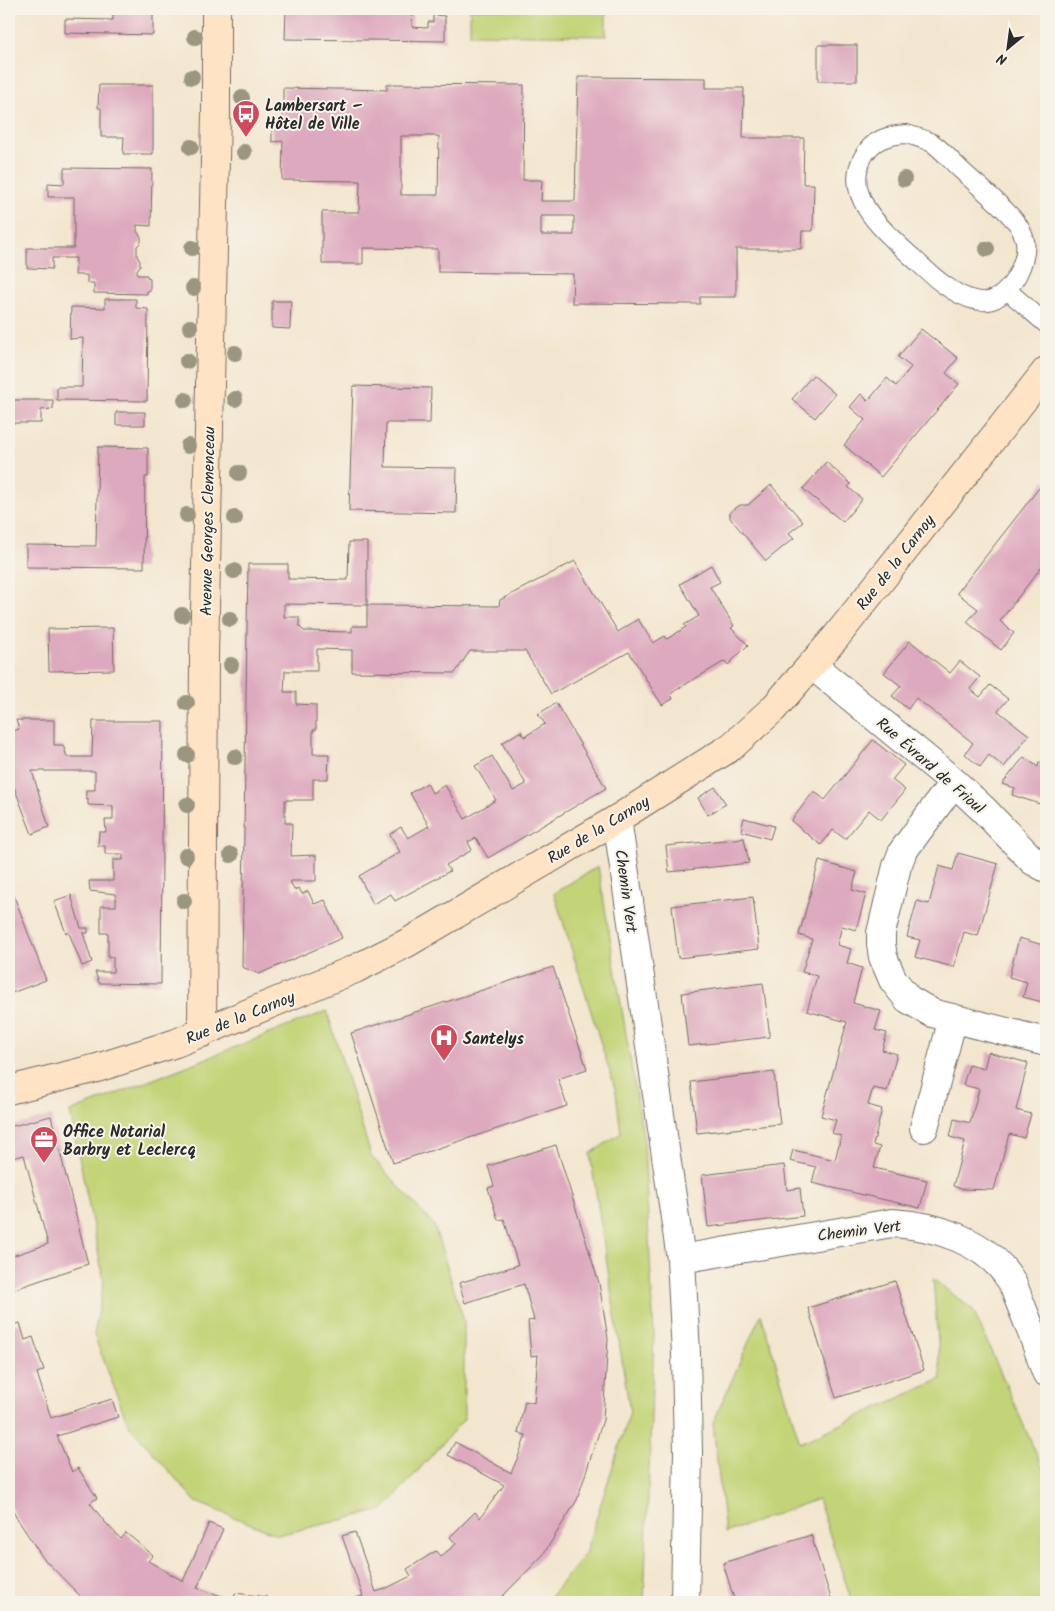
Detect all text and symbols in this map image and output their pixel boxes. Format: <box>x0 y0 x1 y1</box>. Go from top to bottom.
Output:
north arrow <box>982 22 1032 72</box>
text: N <box>993 47 1011 70</box>
place label: Lambersart – Hôtel de Ville <box>265 94 362 137</box>
bus stop icon: Lambersart – Hôtel de Ville <box>231 99 261 138</box>
street label: Avenue Georges Clemenceau <box>194 426 223 616</box>
street label: Rue de la Carnoy <box>851 509 942 616</box>
street label: Rue Évrard de Frioul <box>870 712 990 821</box>
street label: Rue de la Carnoy <box>543 790 655 871</box>
street label: Chemin Vert <box>607 848 644 935</box>
street label: Rue de la Carnoy <box>182 985 299 1052</box>
hospital icon: Santelys <box>429 1023 459 1062</box>
place label: Santelys <box>463 1027 524 1052</box>
place label: Office Notarial Barbry et Leclercq <box>63 1120 196 1163</box>
office icon: Office Notarial Barbry et Leclercq <box>29 1125 59 1164</box>
street label: Chemin Vert <box>816 1214 903 1249</box>

